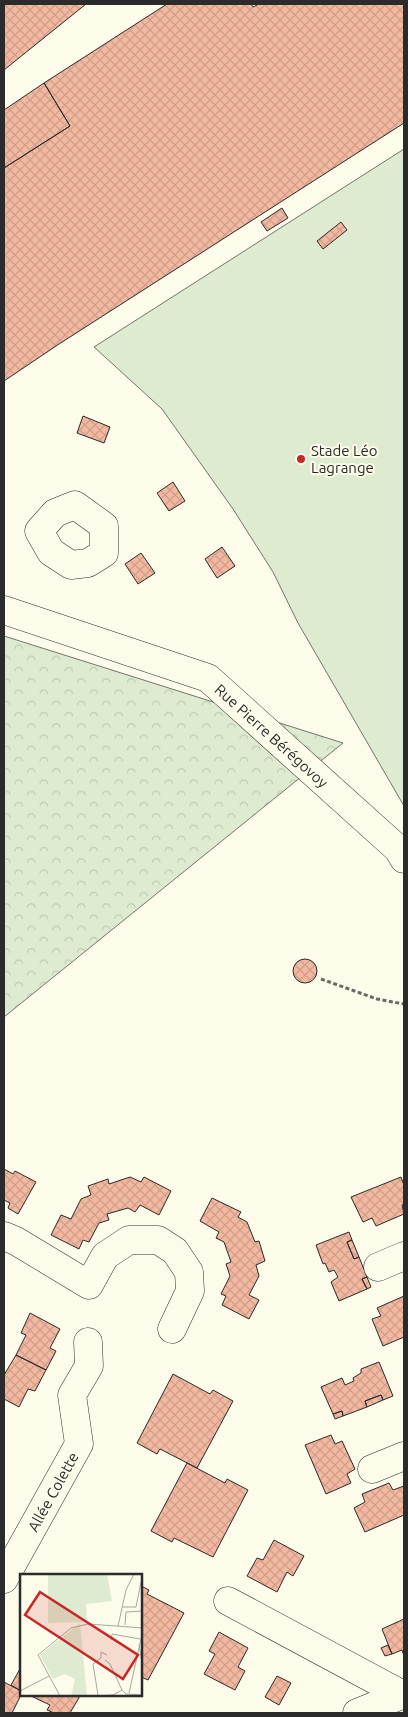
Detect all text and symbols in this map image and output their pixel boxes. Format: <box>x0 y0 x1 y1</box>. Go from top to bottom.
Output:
place label: Stade Léo Lagrange <box>311 442 378 476</box>
marker: Stade Léo Lagrange <box>295 453 307 465</box>
street label: Rue Pierre Bérégovoy <box>212 680 332 791</box>
street label: Allée Colette <box>24 1449 81 1534</box>
inset map <box>20 1574 142 1697</box>

